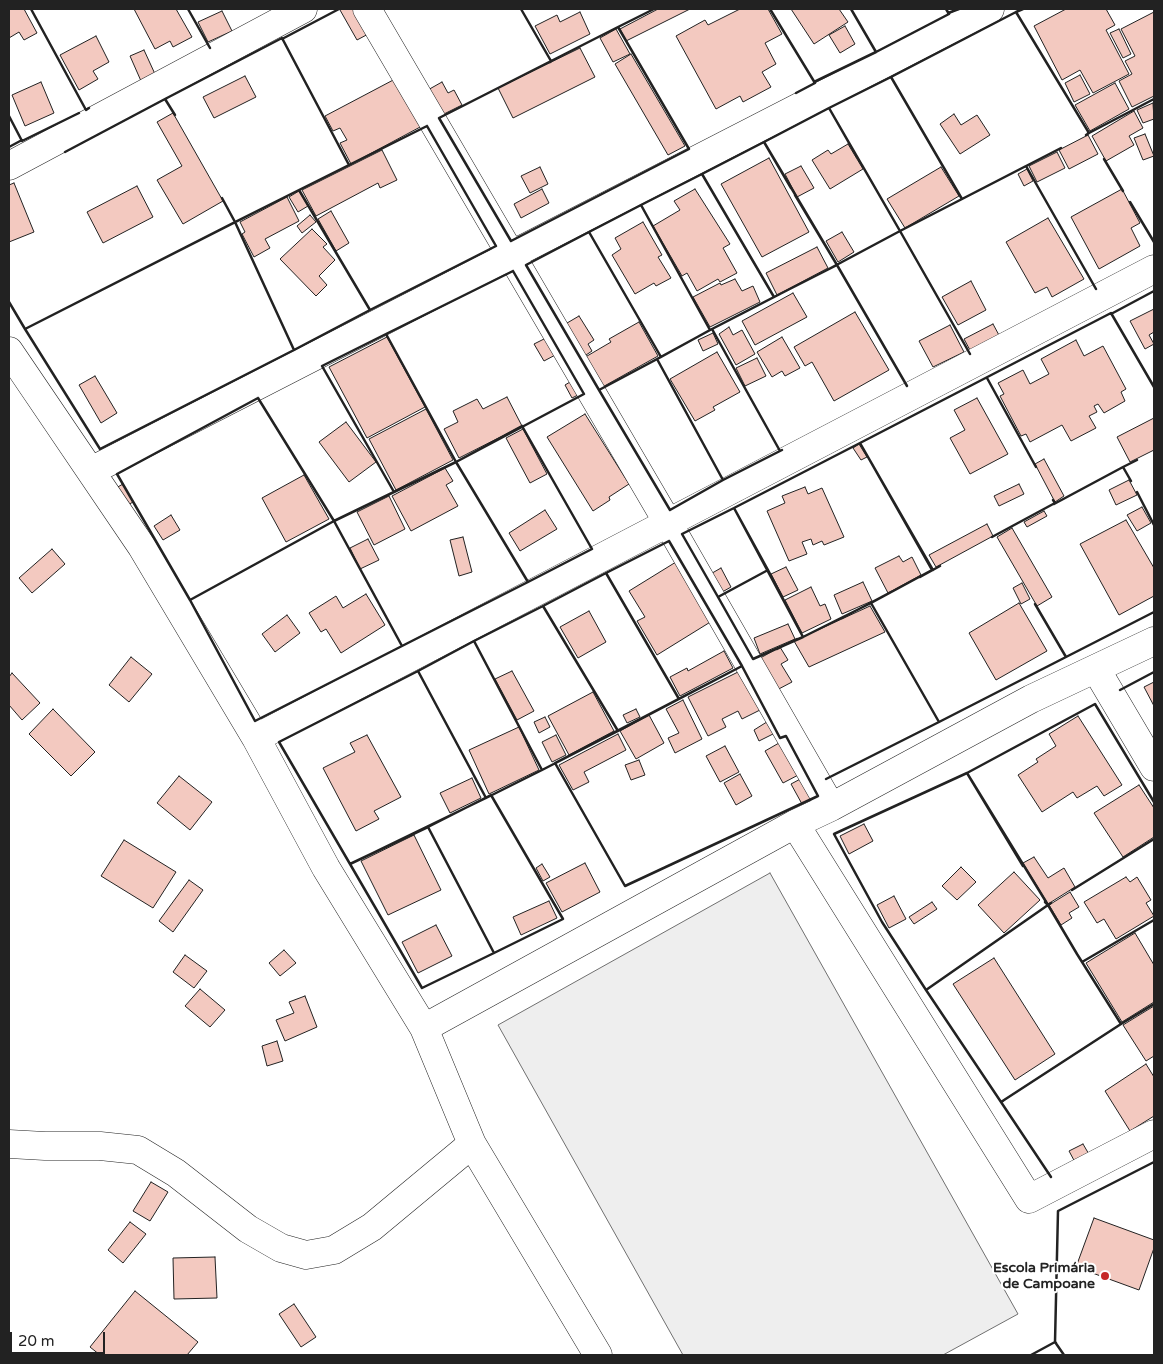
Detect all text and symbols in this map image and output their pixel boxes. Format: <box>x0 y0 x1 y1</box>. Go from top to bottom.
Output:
place label: Escola Primária de Campoane <box>993 1260 1095 1292</box>
marker: Escola Primária de Campoane <box>1099 1270 1111 1282</box>
scale bar <box>12 1322 108 1354</box>
text: 20 m <box>18 1332 55 1350</box>

